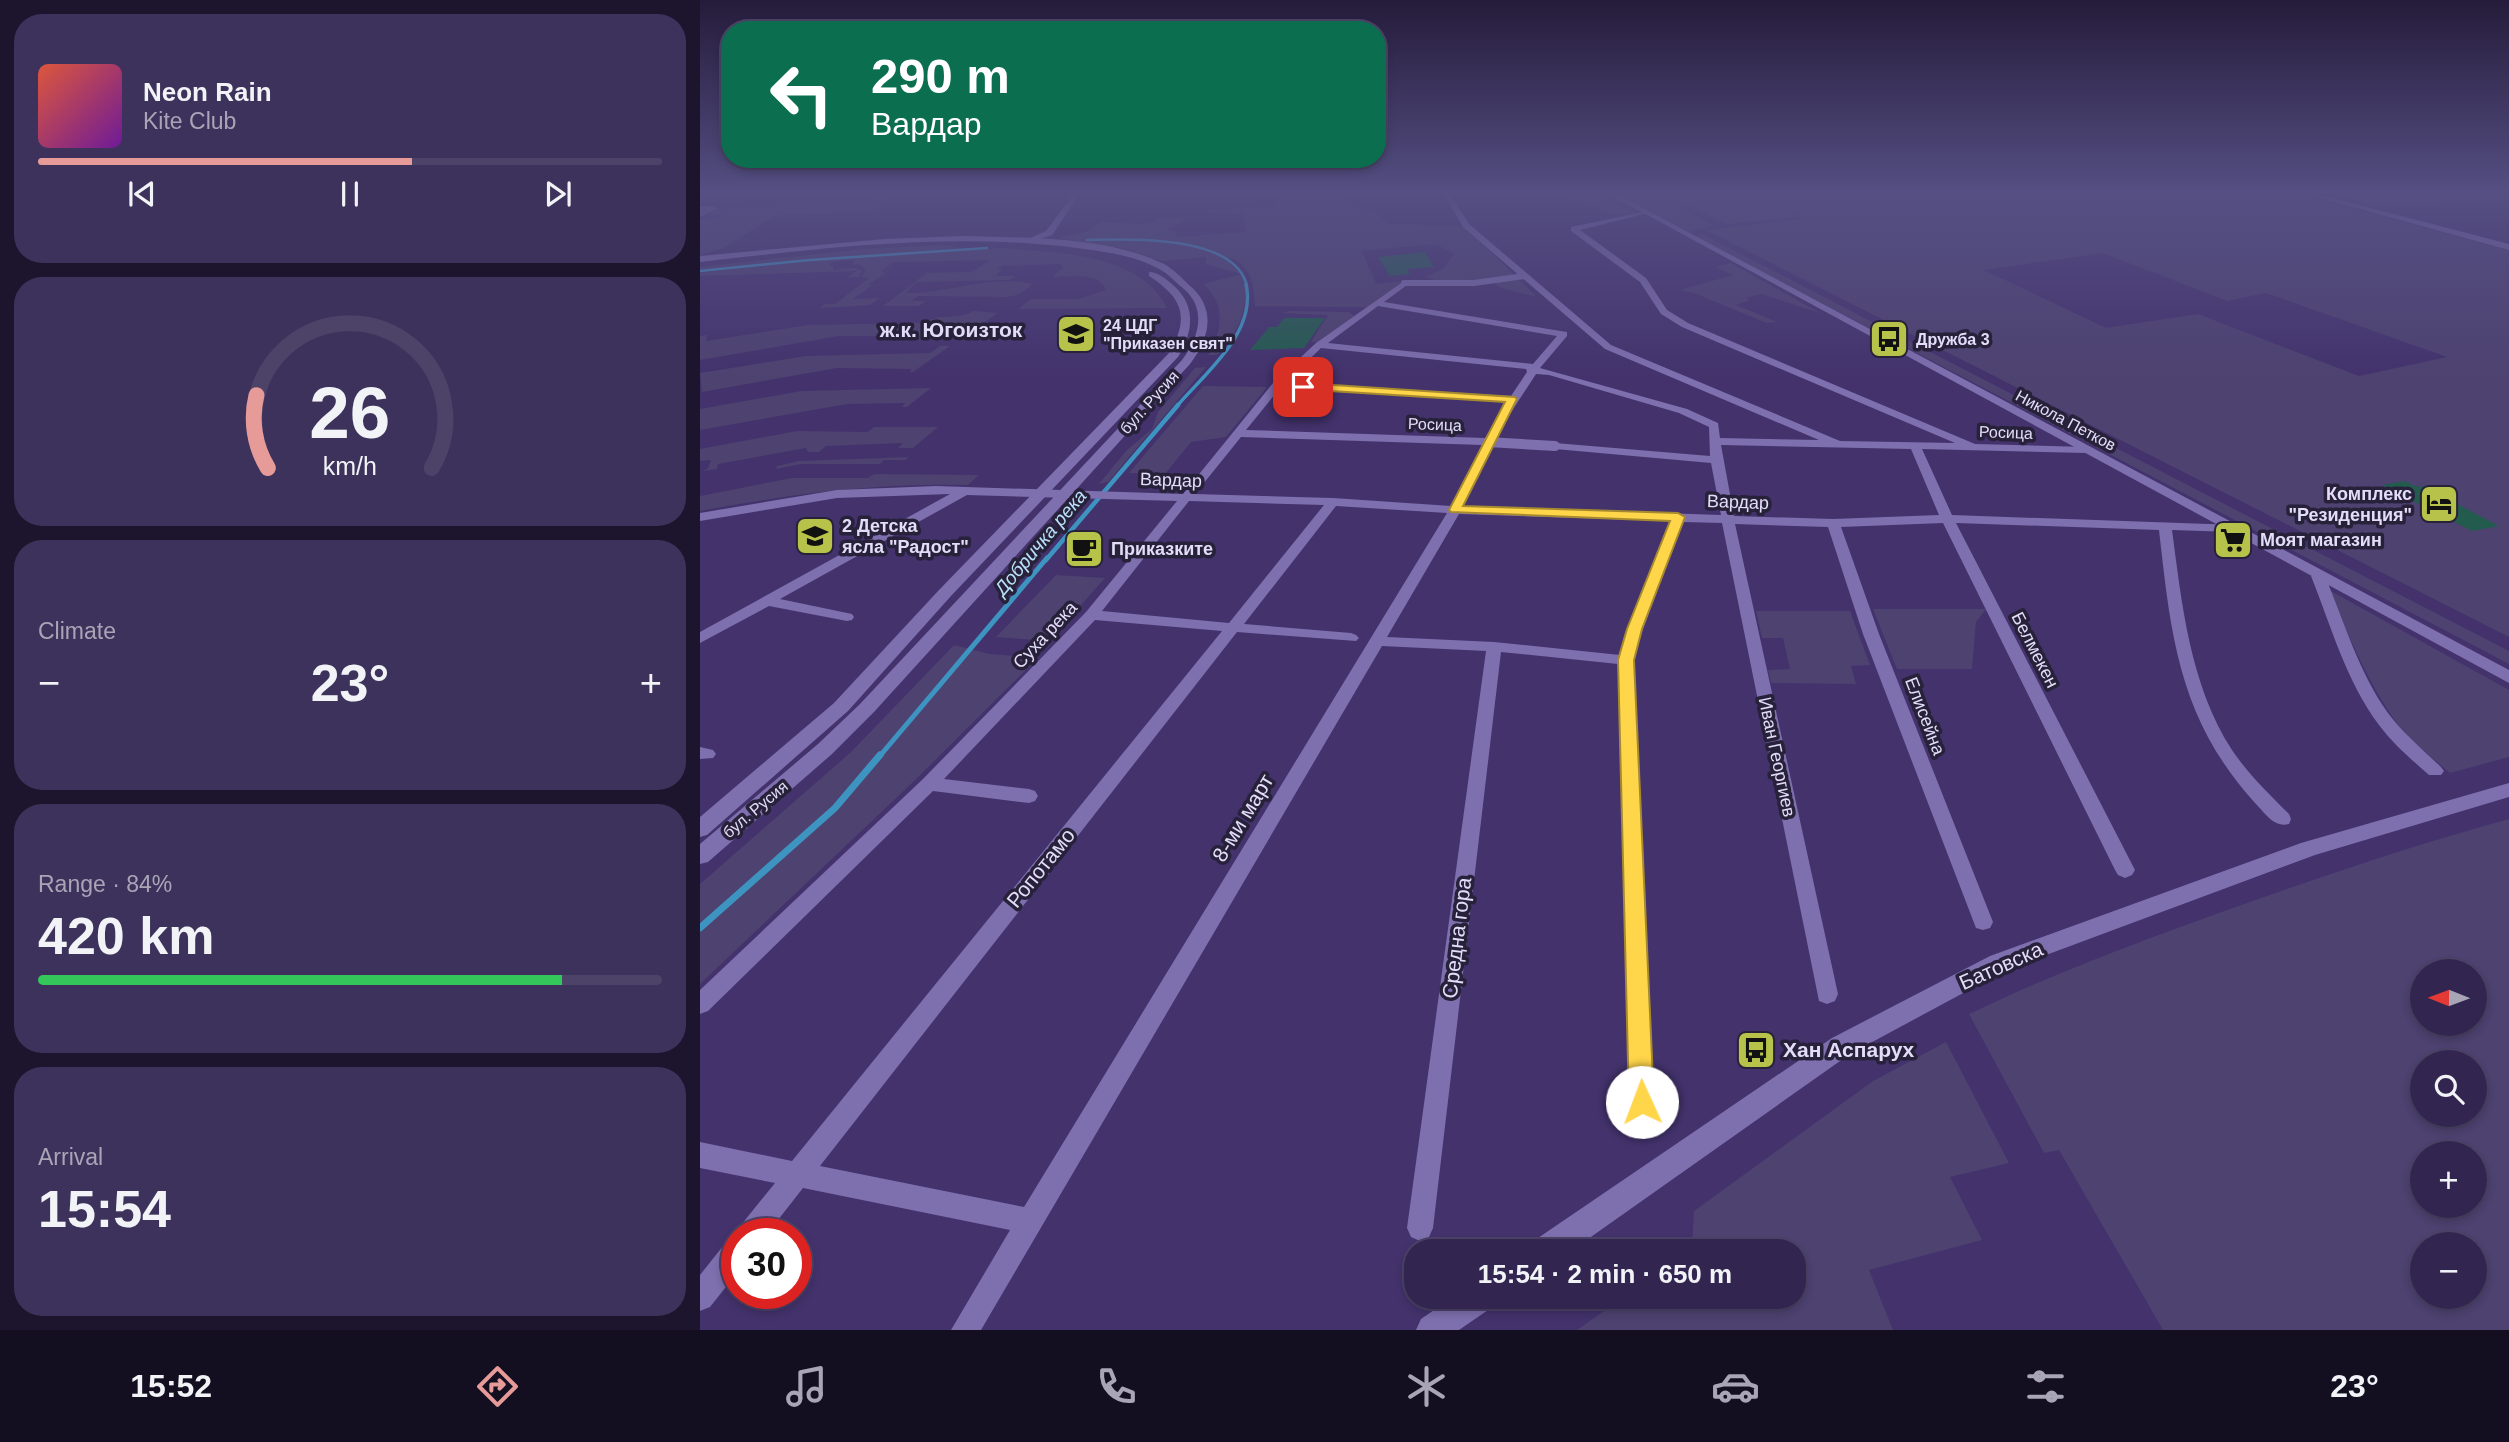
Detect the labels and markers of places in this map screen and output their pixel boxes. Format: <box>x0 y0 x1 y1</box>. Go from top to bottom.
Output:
school or university icon: 24 ЦДГ "Приказен свят" <box>1055 313 1097 355</box>
place label: 24 ЦДГ "Приказен свят" <box>1103 317 1233 352</box>
bus stop icon: Дружба 3 <box>1868 318 1910 360</box>
place label: Дружба 3 <box>1916 331 1990 348</box>
pin <box>1273 357 1333 417</box>
hotel icon: Комплекс "Резиденция" <box>2418 483 2460 525</box>
place label: Комплекс "Резиденция" <box>2288 484 2412 525</box>
school or university icon: 2 Детска ясла "Радост" <box>794 515 836 557</box>
place label: 2 Детска ясла "Радост" <box>841 516 969 557</box>
supermarket icon: Моят магазин <box>2212 519 2254 561</box>
cafe icon: Приказките <box>1063 528 1105 570</box>
place label: Моят магазин <box>2260 530 2382 550</box>
place label: Приказките <box>1111 539 1213 559</box>
bus stop icon: Хан Аспарух <box>1735 1029 1777 1071</box>
place label: Хан Аспарух <box>1783 1038 1915 1061</box>

